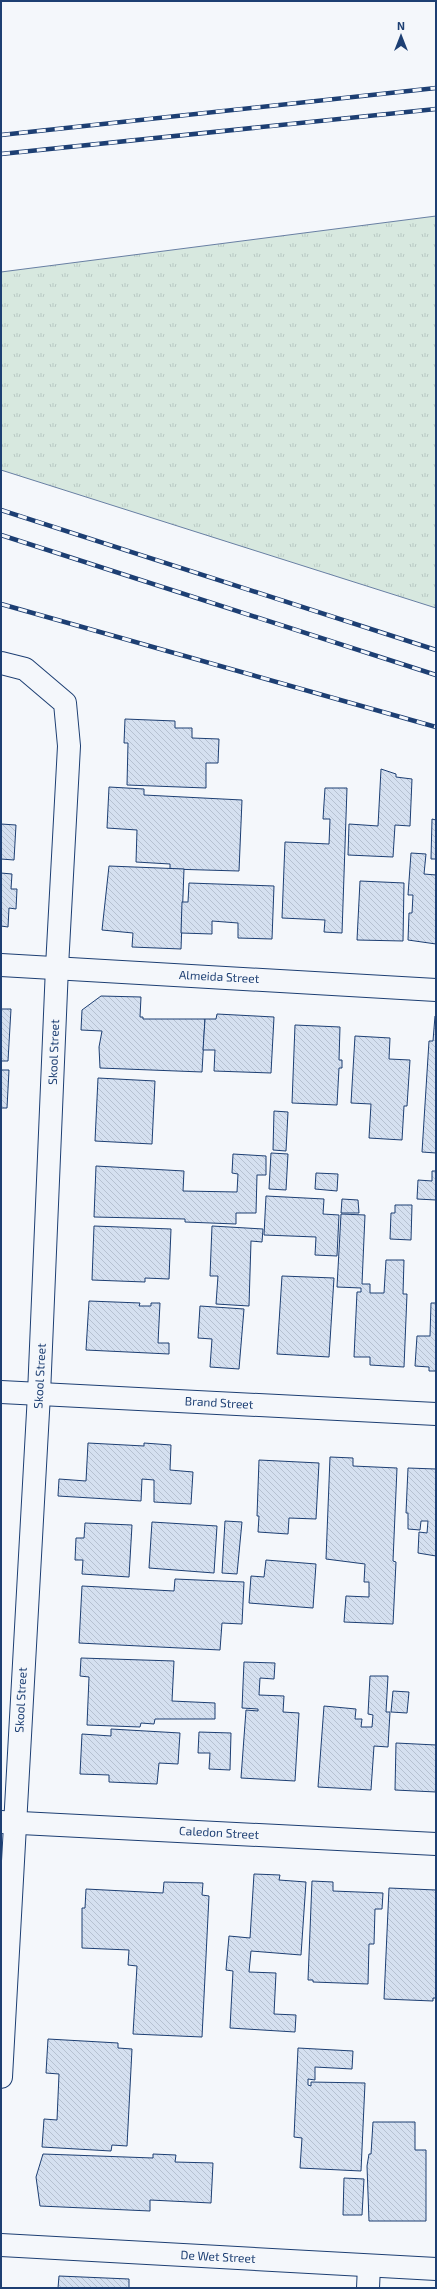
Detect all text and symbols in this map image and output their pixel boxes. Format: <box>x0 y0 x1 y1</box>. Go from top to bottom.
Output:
north arrow <box>381 16 421 56</box>
text: N <box>397 19 405 32</box>
street label: Almeida Street <box>179 967 260 985</box>
street label: Skool Street <box>45 1019 61 1085</box>
street label: Skool Street <box>30 1342 48 1409</box>
street label: Brand Street <box>184 1393 254 1411</box>
street label: Skool Street <box>11 1666 29 1733</box>
street label: Caledon Street <box>179 1823 260 1841</box>
street label: De Wet Street <box>180 2247 256 2265</box>

